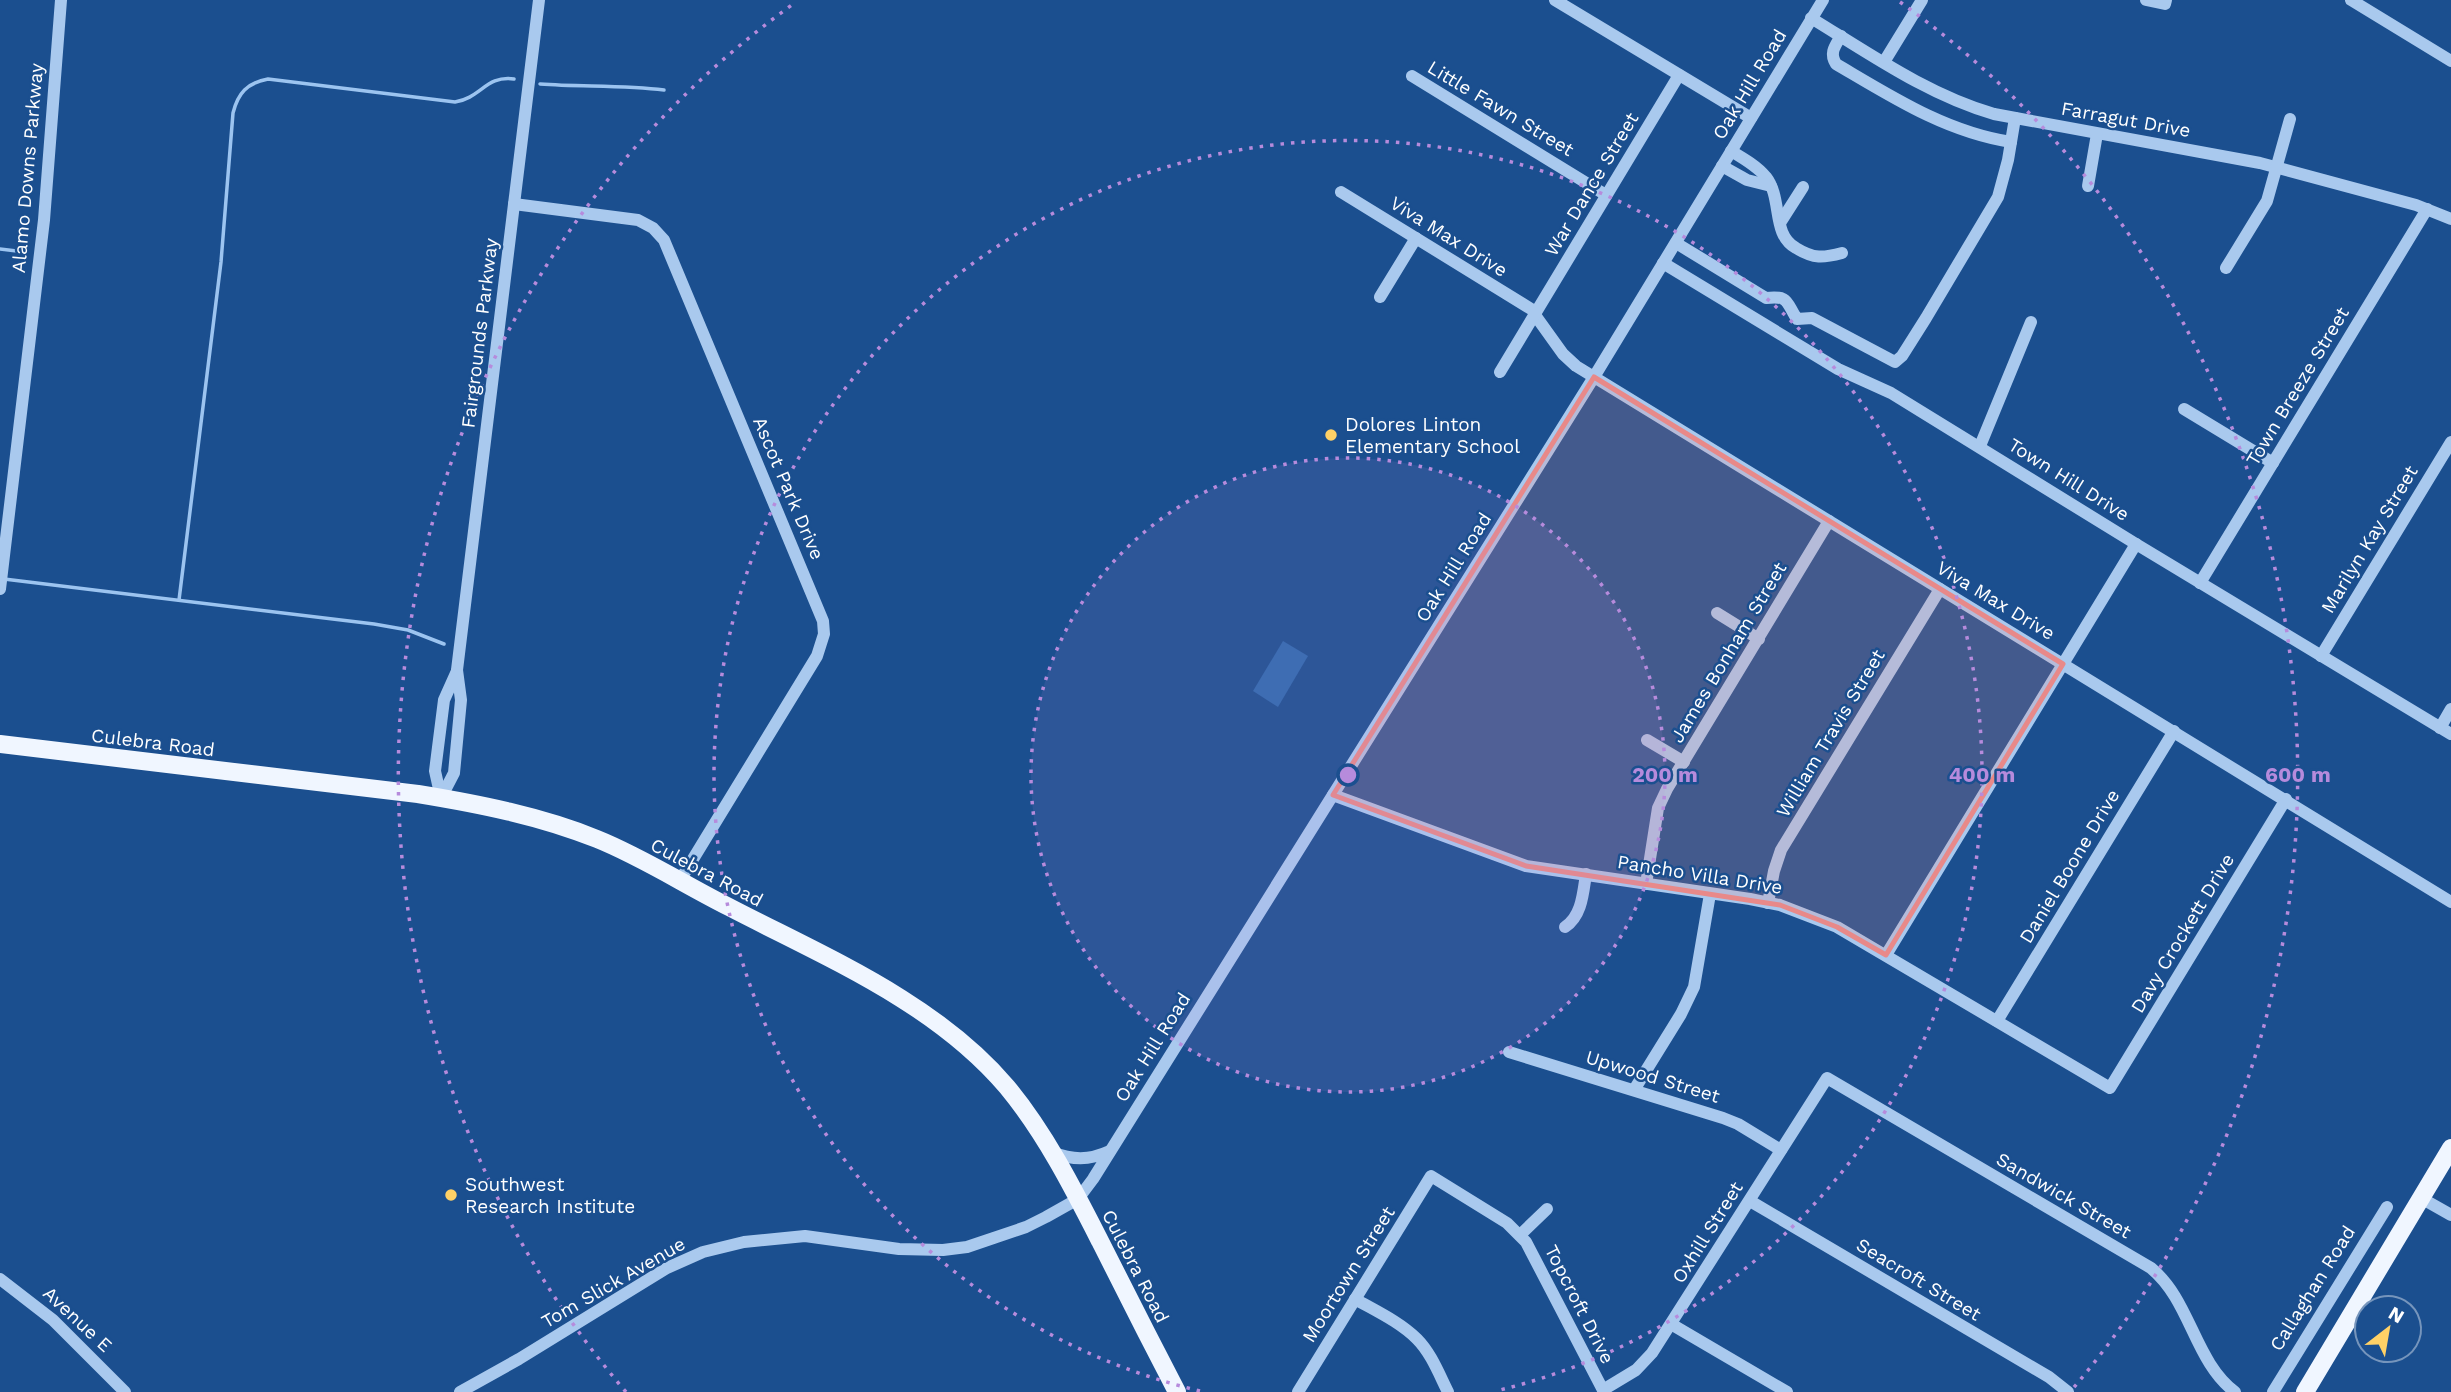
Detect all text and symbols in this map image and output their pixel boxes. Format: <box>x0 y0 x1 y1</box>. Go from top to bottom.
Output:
street label: Oak Hill Road <box>1707 25 1791 144</box>
street label: Little Fawn Street <box>1423 56 1578 161</box>
street label: Alamo Downs Parkway <box>7 62 48 274</box>
street label: Farragut Drive <box>2059 97 2192 142</box>
street label: War Dance Street <box>1539 108 1643 260</box>
street label: Viva Max Drive <box>1386 191 1512 282</box>
street label: Fairgrounds Parkway <box>456 237 503 429</box>
street label: Town Breeze Street <box>2241 303 2354 470</box>
street label: Ascot Park Drive <box>748 413 829 563</box>
place label: Dolores Linton Elementary School <box>1345 413 1520 458</box>
marker: Dolores Linton Elementary School <box>1323 427 1339 443</box>
street label: Town Hill Drive <box>2004 433 2133 526</box>
street label: Marilyn Kay Street <box>2316 461 2423 617</box>
street label: Oak Hill Road <box>1411 508 1496 626</box>
street label: Viva Max Drive <box>1932 556 2059 645</box>
street label: James Bonham Street <box>1665 558 1792 747</box>
street label: William Travis Street <box>1771 645 1890 821</box>
street label: Culebra Road <box>90 724 216 761</box>
text: 200 m <box>1632 762 1698 787</box>
text: 400 m <box>1949 762 2015 787</box>
text: 600 m <box>2265 762 2331 787</box>
centre of rings <box>1336 763 1360 787</box>
street label: Daniel Boone Drive <box>2014 785 2124 947</box>
street label: Culebra Road <box>647 833 767 912</box>
street label: Davy Crockett Drive <box>2126 849 2239 1017</box>
street label: Pancho Villa Drive <box>1616 850 1784 899</box>
street label: Oak Hill Road <box>1110 988 1195 1106</box>
street label: Upwood Street <box>1583 1045 1723 1108</box>
street label: Sandwick Street <box>1992 1147 2135 1243</box>
place label: Southwest Research Institute <box>465 1173 635 1218</box>
street label: Oxhill Street <box>1667 1177 1748 1287</box>
marker: Southwest Research Institute <box>443 1187 459 1203</box>
street label: Moortown Street <box>1297 1202 1400 1347</box>
street label: Culebra Road <box>1097 1206 1174 1327</box>
street label: Callaghan Road <box>2265 1221 2360 1355</box>
street label: Tom Slick Avenue <box>537 1232 689 1333</box>
street label: Seacroft Street <box>1852 1233 1985 1326</box>
street label: Topcroft Drive <box>1540 1241 1619 1367</box>
street label: Avenue E <box>38 1282 117 1357</box>
north arrow <box>2353 1294 2423 1364</box>
text: N <box>2385 1301 2408 1328</box>

